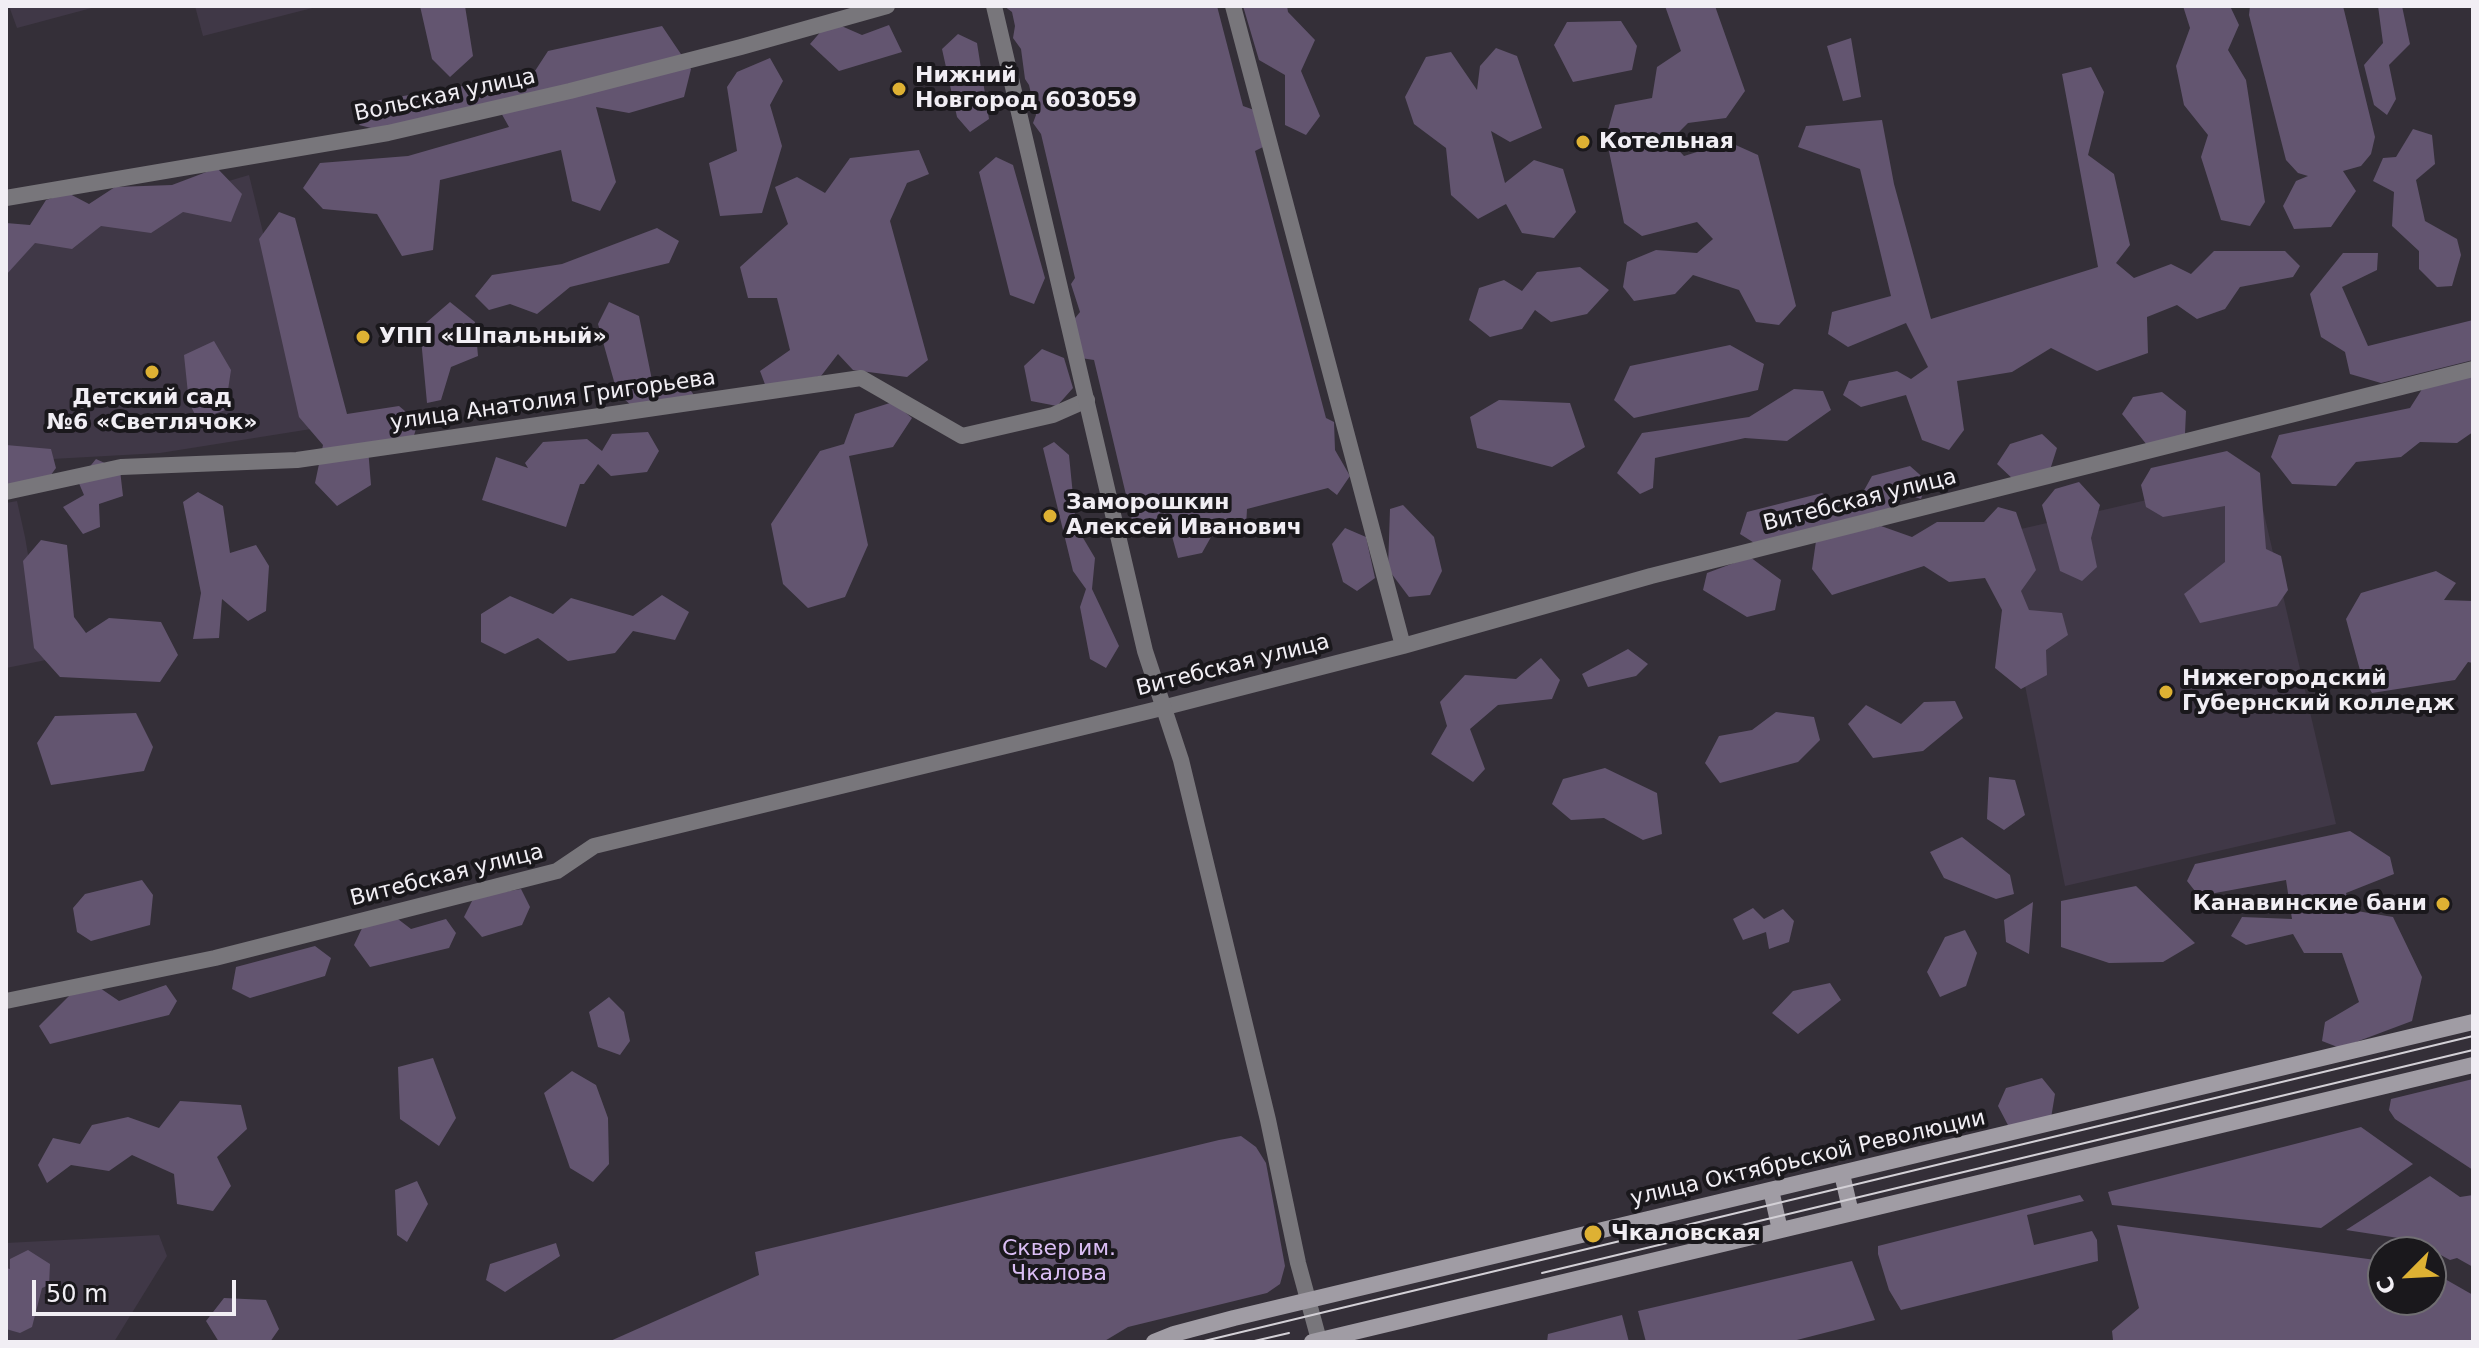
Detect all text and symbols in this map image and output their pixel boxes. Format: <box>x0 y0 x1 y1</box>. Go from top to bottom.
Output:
place label: Нижний Новгород 603059 <box>915 63 1137 114</box>
street label: Вольская улица <box>352 64 538 128</box>
marker: Нижний Новгород 603059 <box>890 80 908 98</box>
place label: Котельная <box>1599 129 1734 155</box>
marker: Котельная <box>1574 133 1592 151</box>
place label: УПП «Шпальный» <box>379 324 607 350</box>
marker: УПП «Шпальный» <box>354 328 372 346</box>
marker: Детский сад №6 «Светлячок» <box>143 363 161 381</box>
street label: улица Анатолия Григорьева <box>389 365 717 437</box>
place label: Детский сад №6 «Светлячок» <box>47 385 257 436</box>
street label: Витебская улица <box>1761 464 1959 538</box>
place label: Заморошкин Алексей Иванович <box>1066 490 1302 542</box>
marker: Заморошкин Алексей Иванович <box>1041 507 1059 525</box>
street label: Витебская улица <box>1134 629 1332 703</box>
place label: Нижегородский Губернский колледж <box>2182 666 2455 718</box>
marker: Нижегородский Губернский колледж <box>2157 683 2175 701</box>
street label: Витебская улица <box>348 839 546 913</box>
place label: Канавинские бани <box>2193 891 2427 917</box>
marker: Канавинские бани <box>2434 895 2452 913</box>
street label: улица Октябрьской Революции <box>1628 1105 1988 1213</box>
place label: Чкаловская <box>1611 1221 1761 1247</box>
marker: Чкаловская <box>1582 1223 1604 1245</box>
park label: Сквер им. Чкалова <box>1002 1236 1116 1288</box>
north arrow <box>2367 1236 2447 1316</box>
scale bar <box>36 1264 240 1314</box>
text: С <box>2372 1273 2401 1298</box>
text: 50 m <box>46 1280 108 1308</box>

